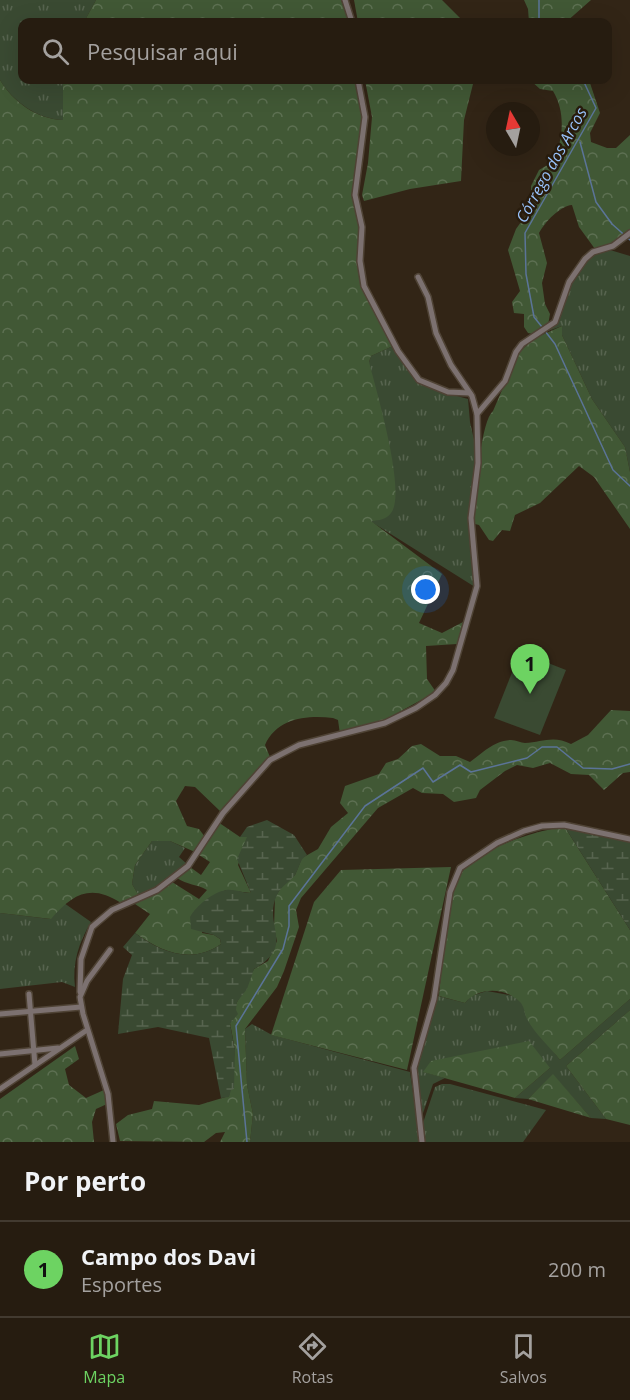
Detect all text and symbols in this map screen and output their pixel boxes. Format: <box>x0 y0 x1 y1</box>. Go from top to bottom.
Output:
search box <box>18 18 612 84</box>
icon: search <box>39 35 72 68</box>
text: Pesquisar aqui <box>87 36 238 66</box>
north arrow <box>486 102 540 156</box>
water label: Córrego dos Arcos <box>510 104 592 226</box>
your location <box>411 575 440 604</box>
pin: 1 <box>510 644 550 694</box>
text: Por perto <box>24 1163 146 1199</box>
text: Campo dos Davi <box>81 1241 256 1271</box>
text: 1 <box>38 1256 49 1283</box>
text: 200 m <box>548 1256 606 1283</box>
text: Esportes <box>81 1271 162 1298</box>
tab: Mapa <box>83 1330 125 1388</box>
tab: Rotas <box>292 1330 333 1388</box>
tab: Salvos <box>500 1330 547 1388</box>

